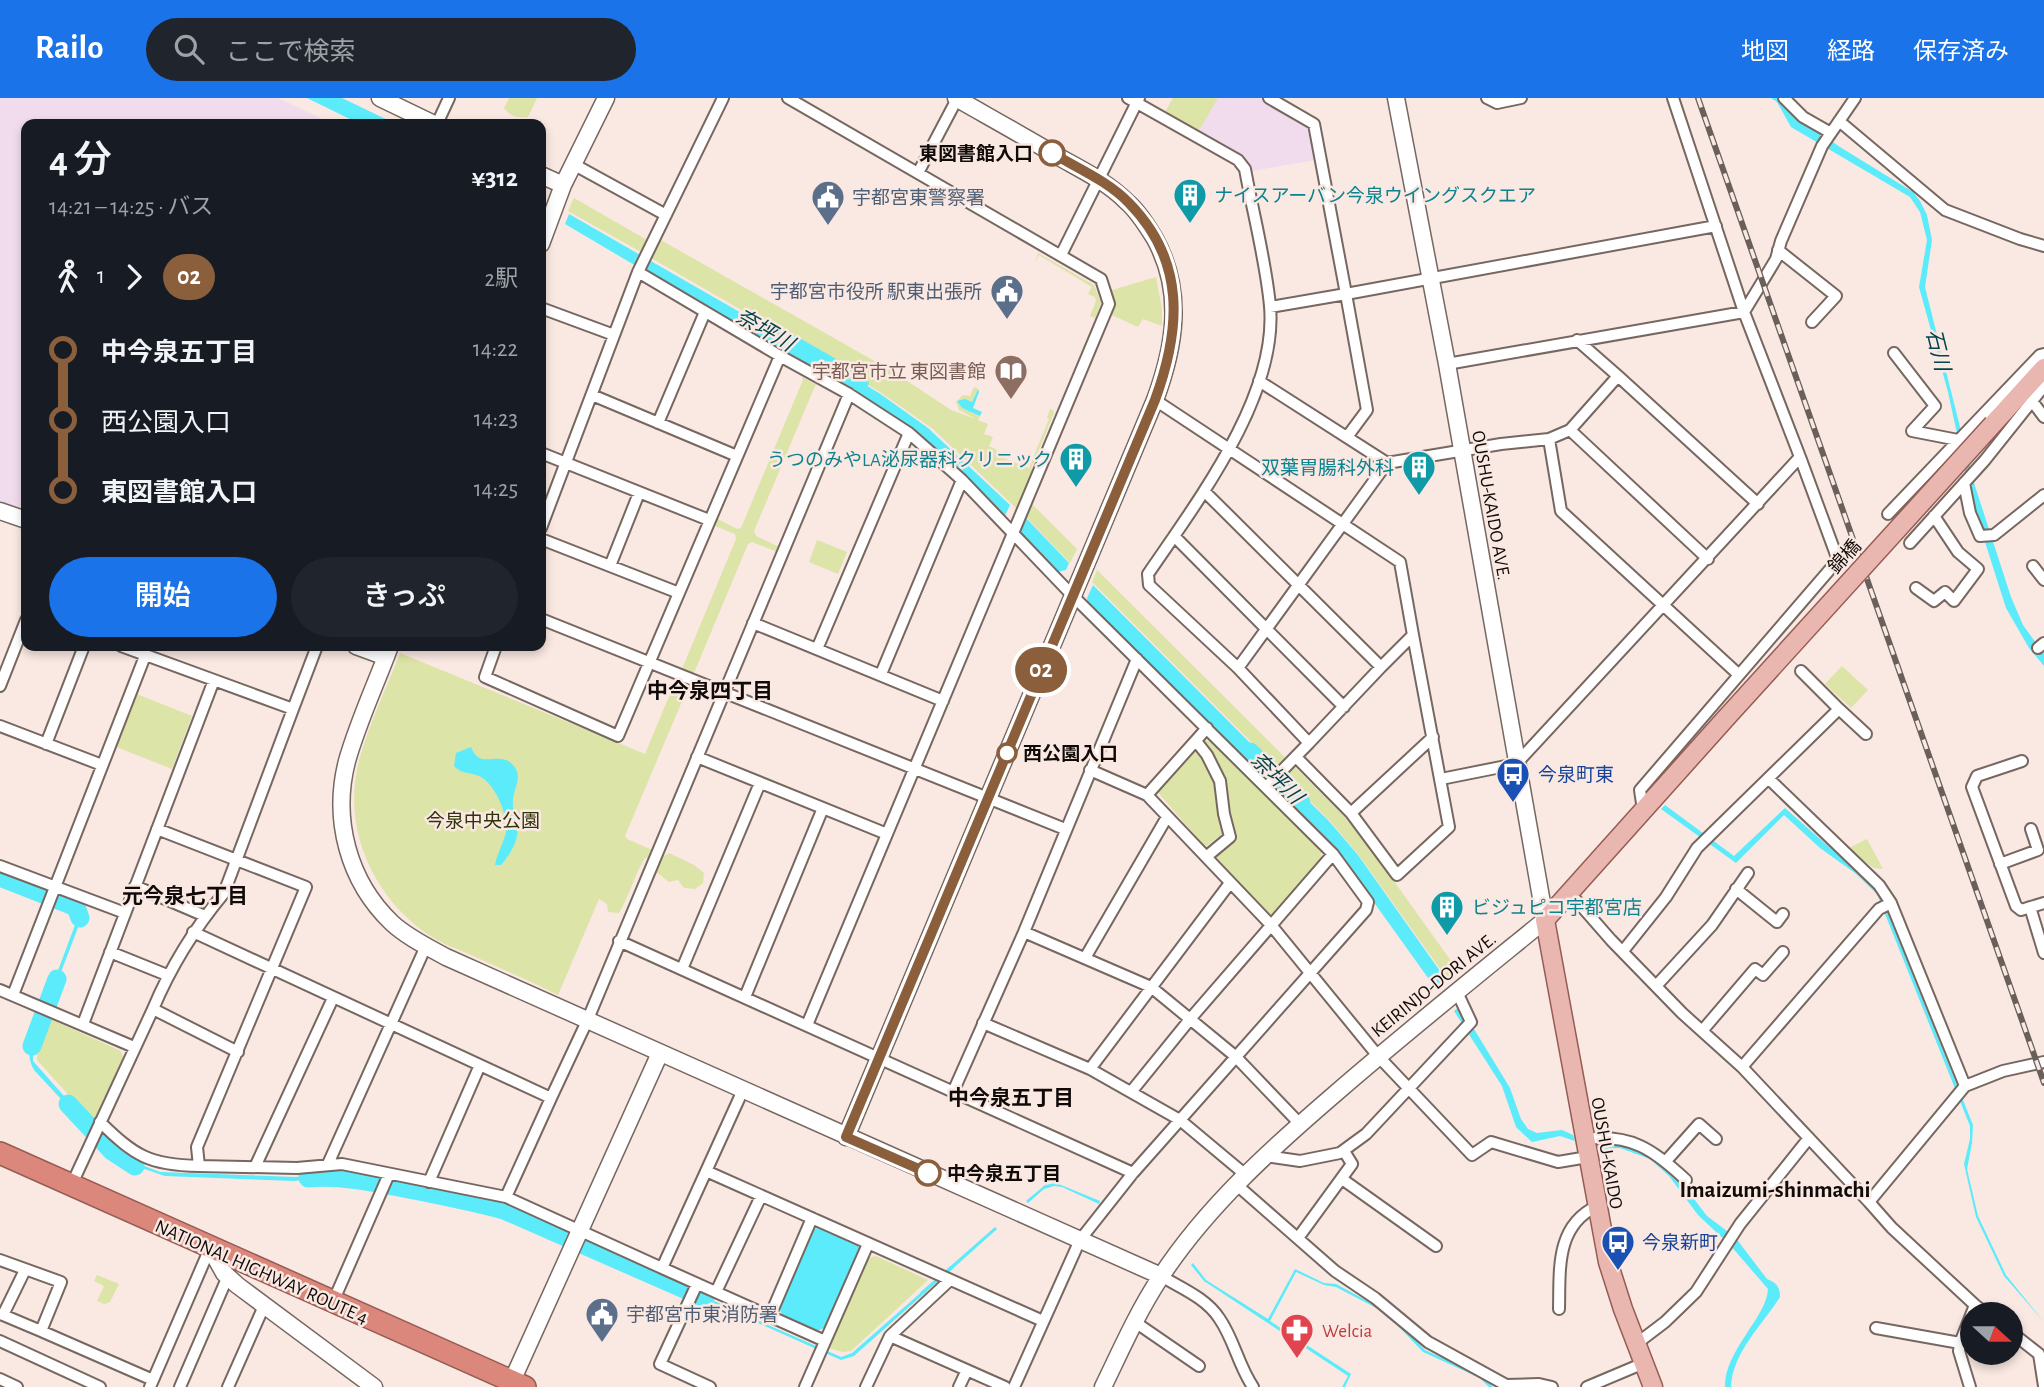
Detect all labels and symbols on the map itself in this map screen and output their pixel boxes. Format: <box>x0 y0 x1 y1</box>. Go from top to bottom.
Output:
marker: 東図書館入口 <box>1039 140 1065 166</box>
place label: 東図書館入口 <box>919 144 1033 164</box>
building icon: ナイスアーバン今泉ウイングスクエア <box>1171 176 1209 225</box>
public building icon: 宇都宮東警察署 <box>809 178 847 227</box>
place label: ナイスアーバン今泉ウイングスクエア <box>1214 185 1536 206</box>
place label: 宇都宮東警察署 <box>852 187 985 208</box>
public building icon: 宇都宮市役所 駅東出張所 <box>988 272 1026 321</box>
place label: 宇都宮市役所 駅東出張所 <box>770 281 982 302</box>
water label: 奈坪川 <box>732 305 800 356</box>
water label: 石川 <box>1922 327 1953 375</box>
library icon: 宇都宮市立 東図書館 <box>992 352 1030 401</box>
place label: 宇都宮市立 東図書館 <box>812 361 986 382</box>
street label: OUSHU-KAIDO AVE. <box>1468 429 1513 581</box>
building icon: うつのみやLA泌尿器科クリニック <box>1057 440 1095 489</box>
building icon: 双葉胃腸科外科 <box>1400 448 1438 497</box>
place label: うつのみやLA泌尿器科クリニック <box>767 449 1052 470</box>
place label: 双葉胃腸科外科 <box>1261 457 1394 478</box>
street label: 錦橋 <box>1824 535 1865 577</box>
line badge: 02 <box>1010 647 1072 693</box>
district label: 中今泉四丁目 <box>647 680 773 702</box>
marker: 西公園入口 <box>997 743 1017 763</box>
place label: 西公園入口 <box>1023 744 1118 764</box>
water label: 奈坪川 <box>1247 748 1308 809</box>
bus stop icon: 今泉町東 <box>1494 755 1532 804</box>
place label: 今泉町東 <box>1538 764 1614 785</box>
park label: 今泉中央公園 <box>426 810 540 831</box>
district label: 元今泉七丁目 <box>122 885 248 907</box>
building icon: ビジュピコ宇都宮店 <box>1428 888 1466 937</box>
place label: ビジュピコ宇都宮店 <box>1472 897 1642 918</box>
street label: KEIRINJO-DORI AVE. <box>1368 929 1500 1041</box>
district label: 中今泉五丁目 <box>948 1087 1074 1109</box>
street label: OUSHU-KAIDO <box>1587 1096 1626 1211</box>
marker: 中今泉五丁目 <box>915 1160 941 1186</box>
place label: 中今泉五丁目 <box>947 1163 1061 1184</box>
district label: Imaizumi-shinmachi <box>1679 1179 1871 1202</box>
street label: NATIONAL HIGHWAY ROUTE 4 <box>152 1217 371 1328</box>
bus stop icon: 今泉新町 <box>1599 1223 1637 1272</box>
place label: 今泉新町 <box>1642 1232 1718 1253</box>
public building icon: 宇都宮市東消防署 <box>583 1295 621 1344</box>
north arrow <box>1960 1302 2023 1365</box>
place label: 宇都宮市東消防署 <box>626 1304 778 1325</box>
pharmacy icon: Welcia <box>1278 1311 1316 1360</box>
place label: Welcia <box>1322 1322 1372 1341</box>

